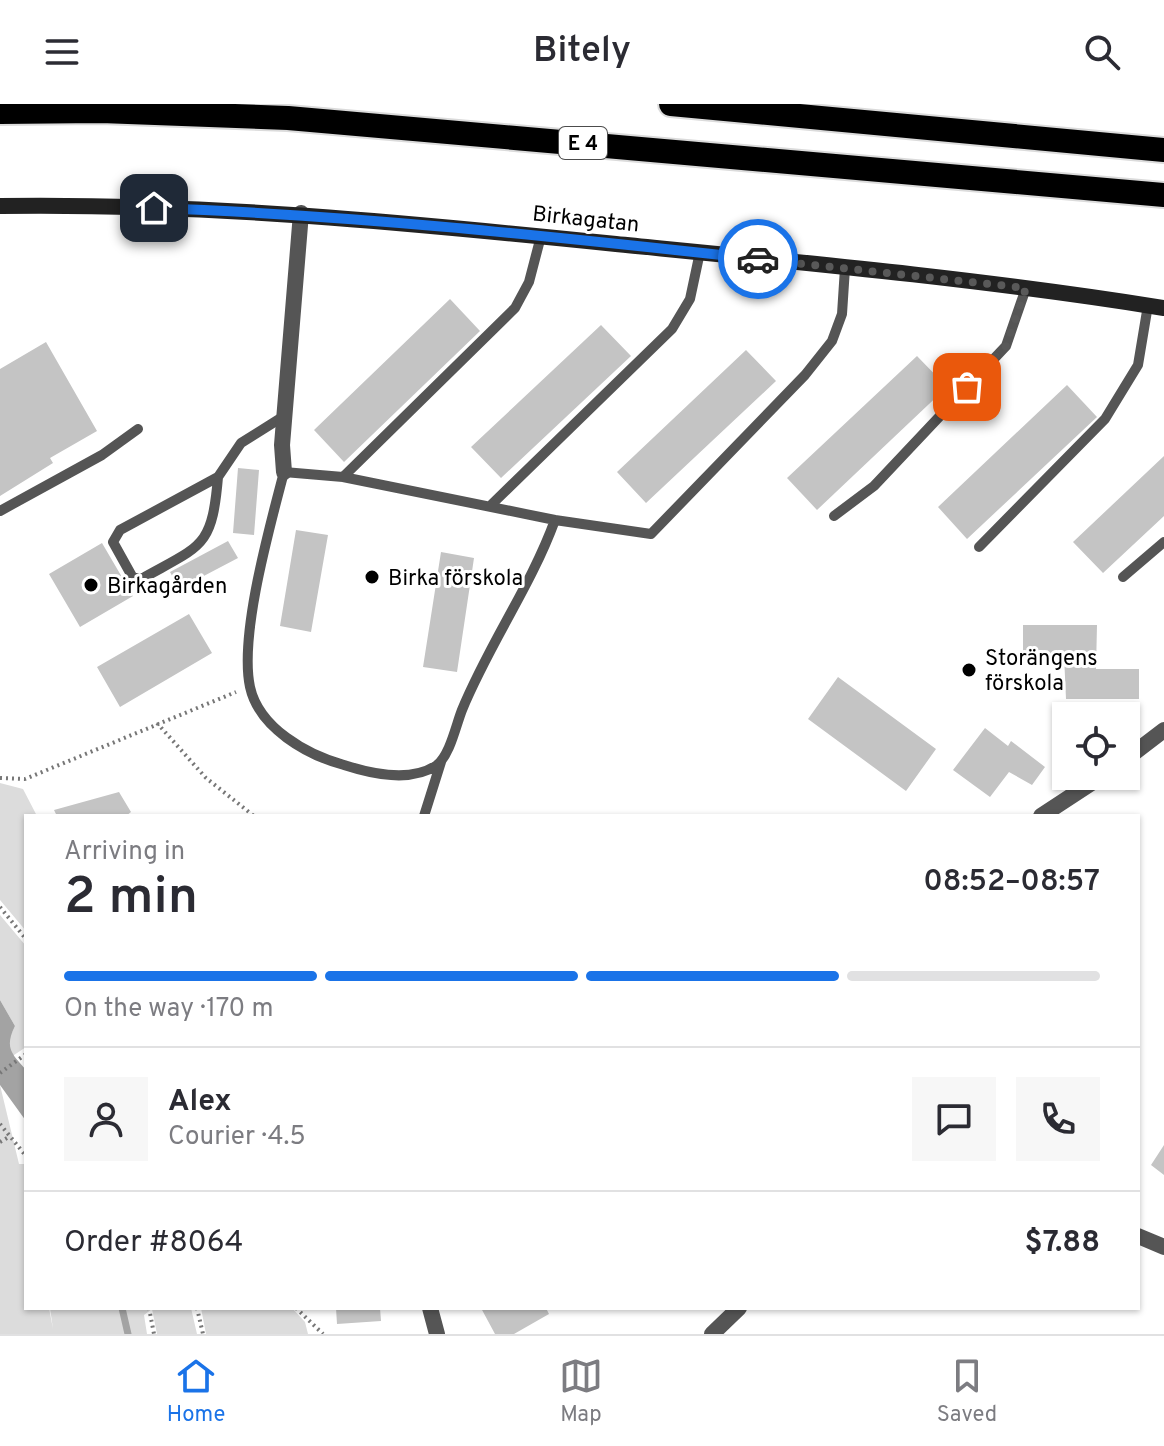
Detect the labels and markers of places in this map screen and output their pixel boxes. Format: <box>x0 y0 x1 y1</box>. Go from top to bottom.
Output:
pin <box>120 174 188 242</box>
pin <box>933 353 1001 421</box>
place label: Birka förskola <box>388 566 523 593</box>
marker: Birka förskola <box>363 568 381 586</box>
place label: Birkagården <box>107 574 227 601</box>
marker: Birkagården <box>82 576 100 594</box>
place label: Storängens förskola <box>985 646 1098 698</box>
marker: Storängens förskola <box>960 661 978 679</box>

